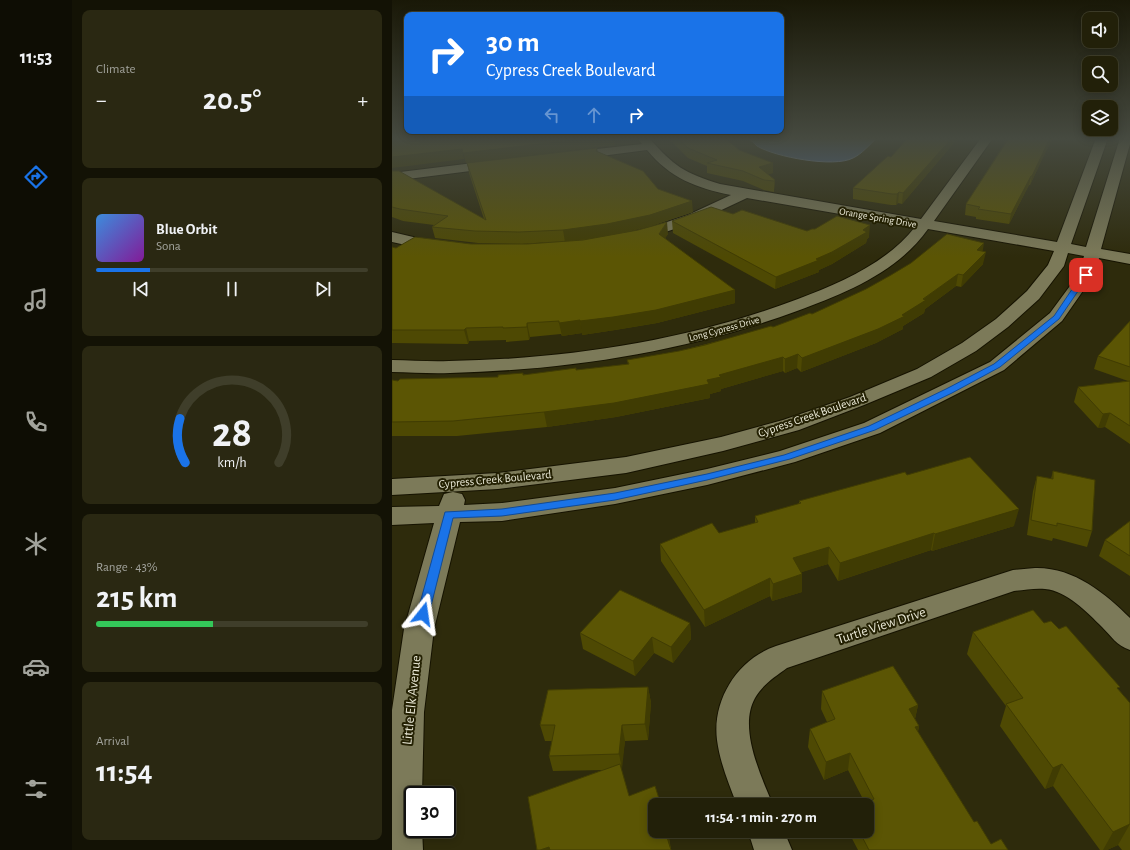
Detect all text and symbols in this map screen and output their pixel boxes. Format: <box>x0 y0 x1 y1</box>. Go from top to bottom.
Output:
map controls <box>1082 12 1118 136</box>
button: sound <box>1082 12 1118 48</box>
icon: right <box>420 28 472 80</box>
text: 30 m <box>486 29 539 57</box>
text: 11:53 <box>20 49 52 67</box>
button: search <box>1082 56 1118 92</box>
text: Cypress Creek Boulevard <box>486 62 656 80</box>
text: Climate <box>96 63 135 76</box>
text: 20.5° <box>203 85 261 115</box>
text: − <box>96 89 107 111</box>
text: + <box>357 89 368 111</box>
button: layers <box>1082 100 1118 136</box>
icon: left <box>541 104 563 126</box>
icon: ahead <box>583 104 605 126</box>
icon: right <box>625 104 647 126</box>
icon: directions <box>22 163 50 191</box>
street label: Orange Spring Drive <box>838 206 918 230</box>
text: Blue Orbit <box>156 222 217 237</box>
text: Sona <box>156 240 181 253</box>
pin <box>1069 258 1103 292</box>
icon: arrive <box>1075 264 1097 286</box>
icon: previous <box>130 278 152 300</box>
icon: pause <box>221 278 243 300</box>
icon: next <box>312 278 334 300</box>
icon: music <box>22 286 50 314</box>
street label: Long Cypress Drive <box>688 315 761 343</box>
street label: Cypress Creek Boulevard <box>757 391 868 440</box>
icon: phone <box>22 408 50 436</box>
text: 28 <box>212 413 252 454</box>
text: km/h <box>217 456 247 470</box>
street label: Cypress Creek Boulevard <box>438 468 552 491</box>
icon: climate <box>22 530 50 558</box>
text: Range · 43% <box>96 561 157 574</box>
text: 215 km <box>96 583 177 613</box>
position arrow <box>402 593 444 635</box>
street label: Turtle View Drive <box>835 605 928 647</box>
icon: car <box>22 653 50 681</box>
street label: Little Elk Avenue <box>400 655 424 746</box>
text: Arrival <box>96 735 129 748</box>
text: 11:54 <box>96 757 153 787</box>
icon: filters <box>22 775 50 803</box>
speed limit sign: 30 <box>404 786 456 838</box>
text: 11:54 · 1 min · 270 m <box>705 810 817 825</box>

